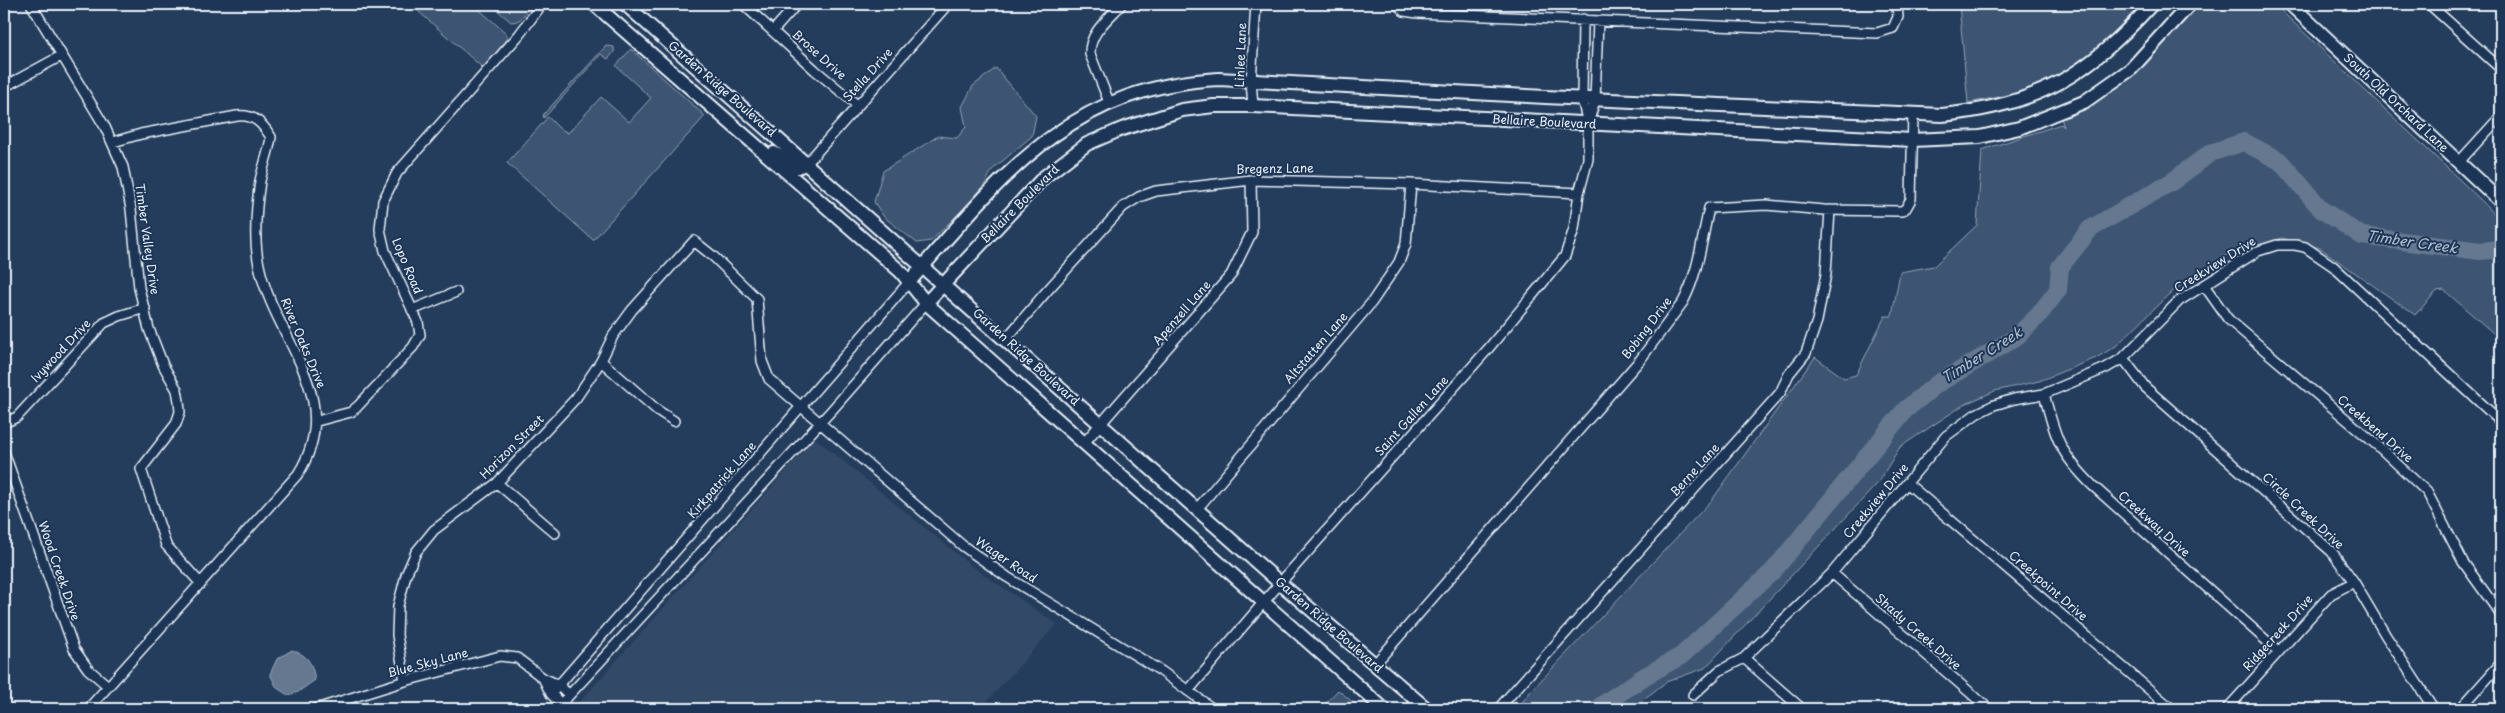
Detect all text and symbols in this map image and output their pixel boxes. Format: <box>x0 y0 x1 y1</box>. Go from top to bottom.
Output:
street label: Linlee Lane <box>1230 22 1250 88</box>
street label: Brose Drive <box>789 25 851 84</box>
street label: Garden Ridge Boulevard <box>665 36 781 141</box>
street label: Stella Drive <box>838 43 896 105</box>
street label: South Old Orchard Lane <box>2340 49 2453 156</box>
street label: Bellaire Boulevard <box>1491 109 1598 133</box>
street label: Bregenz Lane <box>1236 158 1314 178</box>
street label: Bellaire Boulevard <box>976 159 1063 247</box>
street label: Timber Valley Drive <box>131 182 165 296</box>
water label: Timber Creek <box>2365 225 2460 258</box>
street label: Creekview Drive <box>2170 232 2259 297</box>
street label: Lopo Road <box>388 235 428 296</box>
street label: Apenzell Lane <box>1148 276 1215 349</box>
street label: Bobing Drive <box>1617 293 1676 362</box>
street label: River Oaks Drive <box>277 294 331 391</box>
street label: Garden Ridge Boulevard <box>969 303 1085 410</box>
street label: Altstatten Lane <box>1279 307 1352 387</box>
street label: Ivywood Drive <box>26 315 94 386</box>
water label: Timber Creek <box>1937 321 2027 388</box>
street label: Saint Gallen Lane <box>1370 371 1452 460</box>
street label: Creekbend Drive <box>2334 390 2418 466</box>
street label: Horizon Street <box>475 410 548 483</box>
street label: Kirkpatrick Lane <box>683 437 760 522</box>
street label: Berne Lane <box>1665 439 1723 500</box>
street label: Creekview Drive <box>1838 459 1912 542</box>
street label: Circle Creek Drive <box>2259 468 2348 553</box>
street label: Creekway Drive <box>2115 486 2195 561</box>
street label: Wood Creek Drive <box>34 518 85 623</box>
street label: Wager Road <box>972 532 1041 587</box>
street label: Creekpoint Drive <box>2005 546 2092 624</box>
street label: Garden Ridge Boulevard <box>1272 572 1388 677</box>
street label: Shady Creek Drive <box>1872 589 1966 674</box>
street label: Ridgecreek Drive <box>2238 590 2316 674</box>
street label: Blue Sky Lane <box>385 643 470 681</box>

